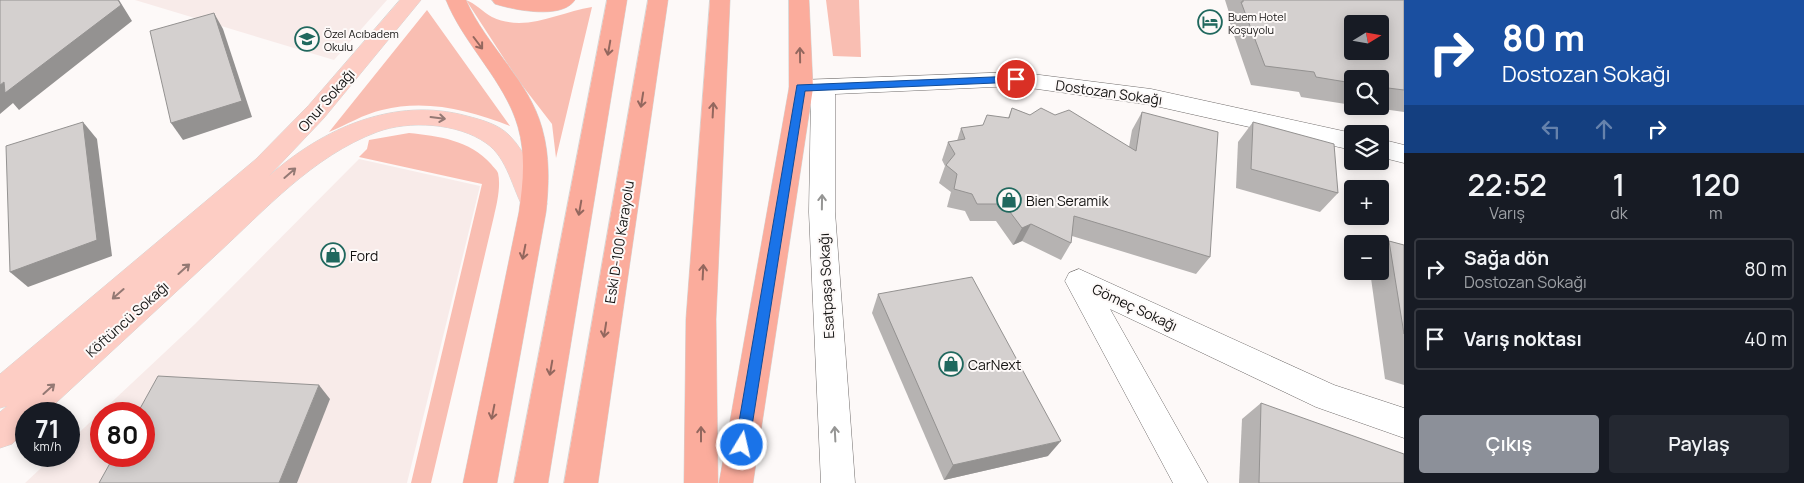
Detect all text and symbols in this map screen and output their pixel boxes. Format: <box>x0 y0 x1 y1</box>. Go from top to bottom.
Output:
hotel icon: Buem Hotel Koşuyolu <box>1197 9 1223 35</box>
place label: Buem Hotel Koşuyolu <box>1228 9 1286 37</box>
text: 80 m <box>1502 14 1585 62</box>
north arrow <box>1344 15 1389 60</box>
map controls <box>1344 15 1389 280</box>
icon: right <box>1419 20 1484 85</box>
school or university icon: Özel Acıbadem Okulu <box>294 26 320 52</box>
place label: Özel Acıbadem Okulu <box>324 26 399 54</box>
one-way arrow <box>473 36 483 50</box>
one-way arrow <box>603 40 613 56</box>
one-way arrow <box>795 47 805 63</box>
pin <box>995 58 1037 100</box>
text: Dostozan Sokağı <box>1502 59 1671 89</box>
street label: Onur Sokağı <box>293 64 359 136</box>
icon: arrive <box>1002 65 1030 93</box>
button: search <box>1344 70 1389 115</box>
street label: Dostozan Sokağı <box>1055 75 1163 109</box>
one-way arrow <box>636 92 646 108</box>
one-way arrow <box>709 102 718 118</box>
one-way arrow <box>429 114 445 124</box>
icon: left <box>1537 115 1565 143</box>
icon: ahead <box>1590 115 1618 143</box>
icon: right <box>1643 115 1671 143</box>
button: layers <box>1344 125 1389 170</box>
text: 22:52 <box>1467 164 1547 205</box>
text: 1 <box>1613 164 1625 205</box>
text: 120 <box>1691 164 1741 205</box>
one-way arrow <box>283 168 296 179</box>
street label: Eski D-100 Karayolu <box>600 179 638 305</box>
button: + <box>1344 180 1389 225</box>
shop icon: Bien Seramik <box>996 187 1022 213</box>
place label: Bien Seramik <box>1026 191 1109 210</box>
one-way arrow <box>817 194 827 210</box>
one-way arrow <box>574 200 584 216</box>
text: Varış <box>1489 202 1525 224</box>
text: dk <box>1610 202 1628 224</box>
text: m <box>1709 202 1723 224</box>
street label: Esatpaşa Sokağı <box>814 233 838 339</box>
button: − <box>1344 235 1389 280</box>
shop icon: Ford <box>320 242 346 268</box>
one-way arrow <box>519 244 528 260</box>
text: Sağa dön <box>1464 245 1549 271</box>
place label: Ford <box>350 246 378 265</box>
icon: right <box>1421 255 1449 283</box>
text: 80 m <box>1744 256 1787 282</box>
one-way arrow <box>177 263 190 275</box>
one-way arrow <box>699 264 708 280</box>
text: Dostozan Sokağı <box>1464 271 1587 293</box>
street label: Köftüncü Sokağı <box>82 277 172 361</box>
street label: Gömeç Sokağı <box>1089 279 1181 335</box>
one-way arrow <box>111 288 124 299</box>
one-way arrow <box>600 321 610 337</box>
icon: arrive <box>1421 325 1449 353</box>
text: Varış noktası <box>1464 326 1582 352</box>
text: 40 m <box>1744 326 1787 352</box>
shop icon: CarNext <box>938 351 964 377</box>
place label: CarNext <box>968 355 1022 374</box>
one-way arrow <box>546 359 556 375</box>
one-way arrow <box>43 383 56 395</box>
speed limit sign: 80 <box>90 402 155 467</box>
one-way arrow <box>488 403 498 419</box>
text: 71 <box>35 411 60 446</box>
button: Çıkış <box>1419 415 1599 473</box>
button: Paylaş <box>1609 415 1789 473</box>
position arrow <box>715 418 767 470</box>
one-way arrow <box>696 427 706 443</box>
one-way arrow <box>830 427 839 443</box>
text: km/h <box>34 438 61 455</box>

